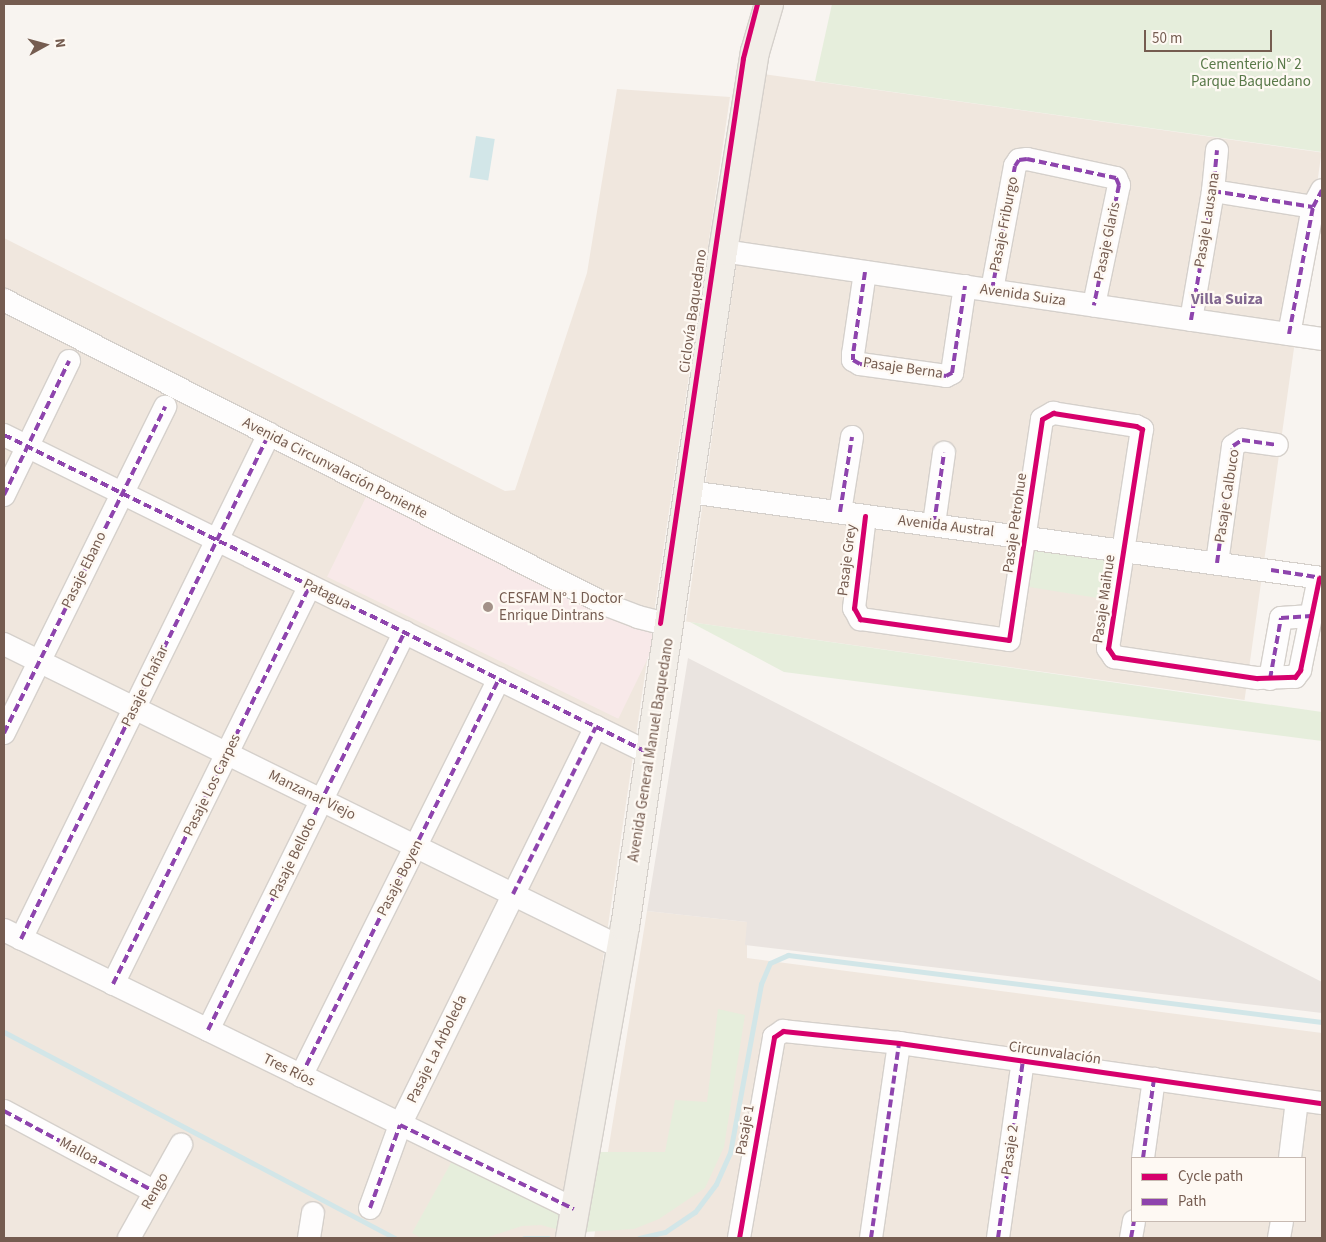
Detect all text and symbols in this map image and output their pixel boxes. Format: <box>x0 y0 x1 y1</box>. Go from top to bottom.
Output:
north arrow <box>20 20 70 70</box>
scale bar <box>1146 20 1274 52</box>
text: 50 m <box>1152 28 1182 49</box>
text: N <box>49 37 70 49</box>
park label: Cementerio N° 2 Parque Baquedano <box>1191 55 1311 90</box>
street label: Pasaje Lausana <box>1191 171 1223 269</box>
street label: Pasaje Friburgo <box>986 175 1022 273</box>
street label: Pasaje Glaris <box>1090 200 1124 282</box>
street label: Ciclovía Baquedano <box>675 248 711 374</box>
street label: Avenida Suiza <box>979 280 1067 310</box>
district label: Villa Suiza <box>1191 289 1263 309</box>
street label: Pasaje Berna <box>862 353 944 383</box>
street label: Avenida Circunvalación Poniente <box>239 413 431 523</box>
street label: Pasaje Calbuco <box>1211 448 1243 544</box>
street label: Pasaje Petrohue <box>999 472 1031 574</box>
street label: Avenida Austral <box>897 511 995 541</box>
street label: Pasaje Grey <box>834 523 860 597</box>
street label: Pasaje Ebano <box>58 529 110 611</box>
street label: Pasaje Maihue <box>1089 554 1119 644</box>
street label: Patagua <box>300 575 354 613</box>
place label: CESFAM N° 1 Doctor Enrique Dintrans <box>499 589 623 624</box>
marker: CESFAM N° 1 Doctor Enrique Dintrans <box>481 600 495 614</box>
street label: Avenida General Manuel Baquedano <box>624 637 678 863</box>
street label: Pasaje Chañar <box>117 642 173 730</box>
street label: Pasaje Los Carpes <box>180 731 244 839</box>
street label: Manzanar Viejo <box>265 766 359 824</box>
street label: Pasaje Belloto <box>266 814 320 902</box>
street label: Pasaje Boyen <box>373 837 427 919</box>
street label: Pasaje La Arboleda <box>403 992 471 1106</box>
street label: Circunvalación <box>1008 1038 1102 1068</box>
street label: Tres Ríos <box>260 1050 318 1090</box>
street label: Pasaje 1 <box>732 1103 758 1157</box>
street label: Pasaje 2 <box>998 1124 1022 1176</box>
street label: Malloa <box>56 1133 102 1169</box>
legend <box>1131 1157 1306 1222</box>
text: Cycle path <box>1178 1166 1243 1187</box>
street label: Rengo <box>138 1169 172 1213</box>
text: Path <box>1178 1191 1206 1212</box>

